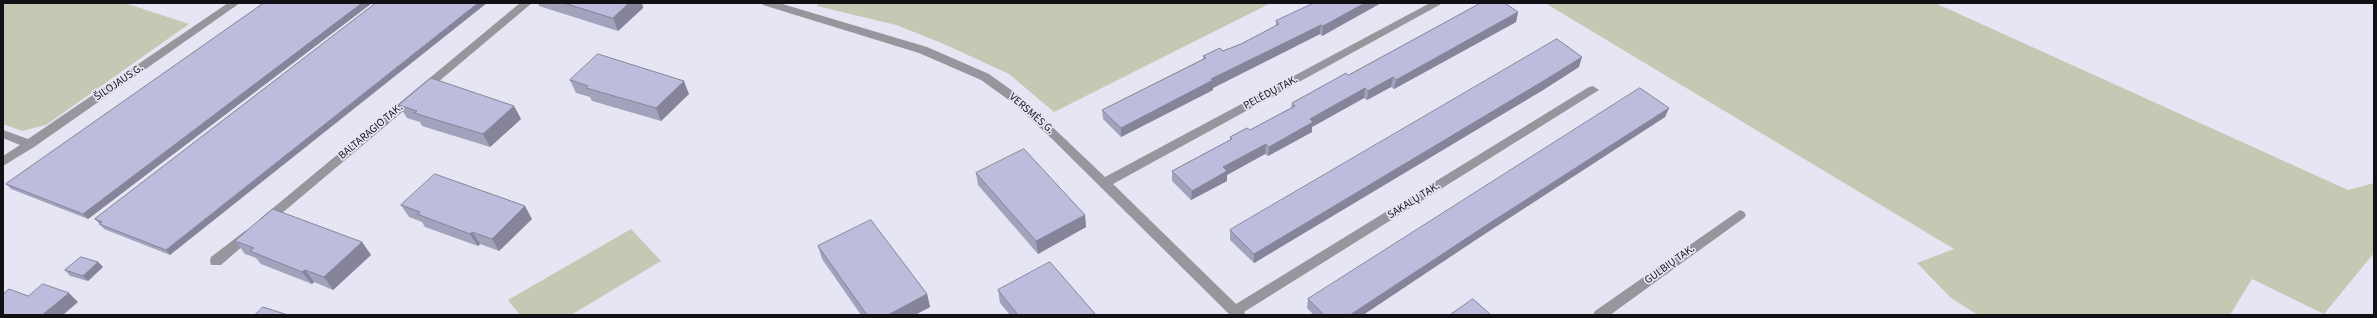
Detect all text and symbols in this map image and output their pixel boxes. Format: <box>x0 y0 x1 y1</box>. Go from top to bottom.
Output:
street label: ŠILOJAUS G. <box>92 62 146 104</box>
street label: PELĖDŲ TAK. <box>1242 73 1300 113</box>
street label: VERSMĖS G. <box>1006 91 1056 137</box>
street label: BALTARAGIO TAK. <box>336 101 406 163</box>
street label: SAKALŲ TAK. <box>1386 180 1442 222</box>
street label: GULBIŲ TAK. <box>1642 242 1698 288</box>

